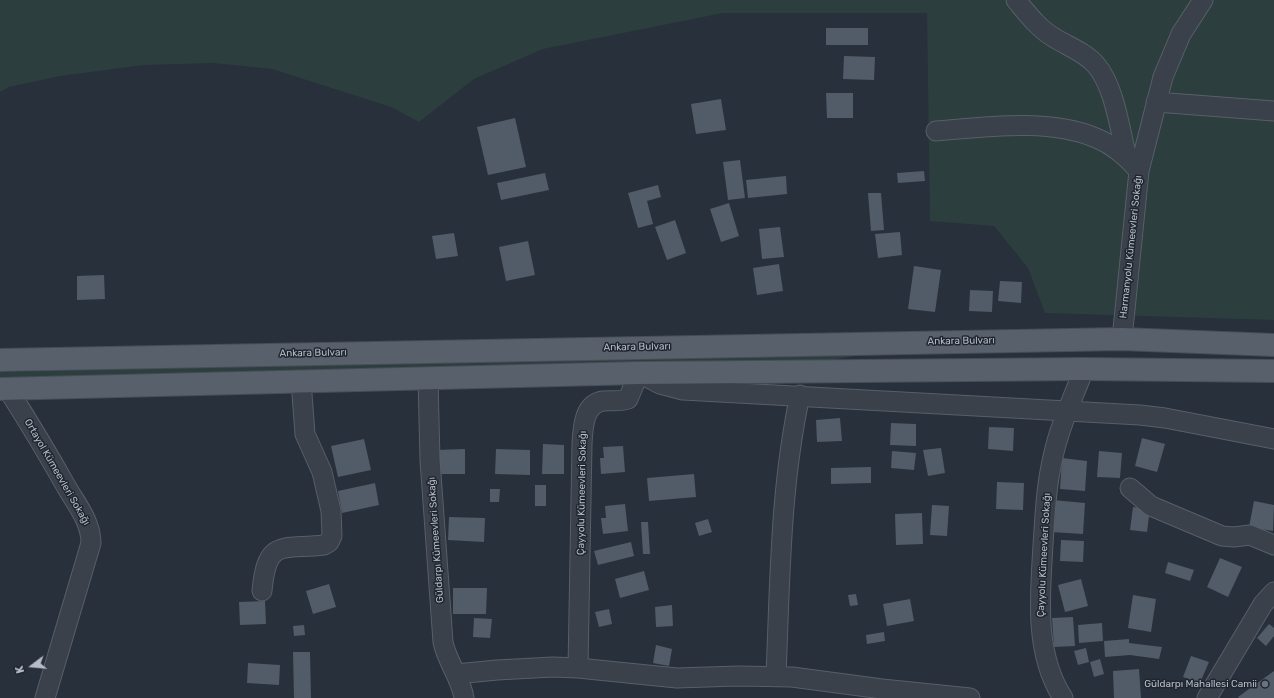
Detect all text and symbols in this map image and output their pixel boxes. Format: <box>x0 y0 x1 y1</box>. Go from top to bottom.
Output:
street label: Harmanyolu Kümeevleri Sokağı <box>1118 175 1144 319</box>
street label: Ankara Bulvarı <box>927 334 995 348</box>
street label: Ankara Bulvarı <box>603 340 671 354</box>
street label: Ankara Bulvarı <box>279 346 347 360</box>
street label: Ortayol Kümeevleri Sokağı <box>22 417 92 527</box>
street label: Çayyolu Kümeevleri Sokağı <box>575 431 589 555</box>
street label: Güldarpı Kümeevleri Sokağı <box>426 477 446 603</box>
street label: Çayyolu Kümeevleri Sokağı <box>1035 493 1053 617</box>
north arrow <box>12 646 52 686</box>
text: K <box>13 664 27 675</box>
place label: Güldarpı Mahallesi Camii <box>1144 678 1257 690</box>
marker: Güldarpı Mahallesi Camii <box>1260 679 1270 689</box>

